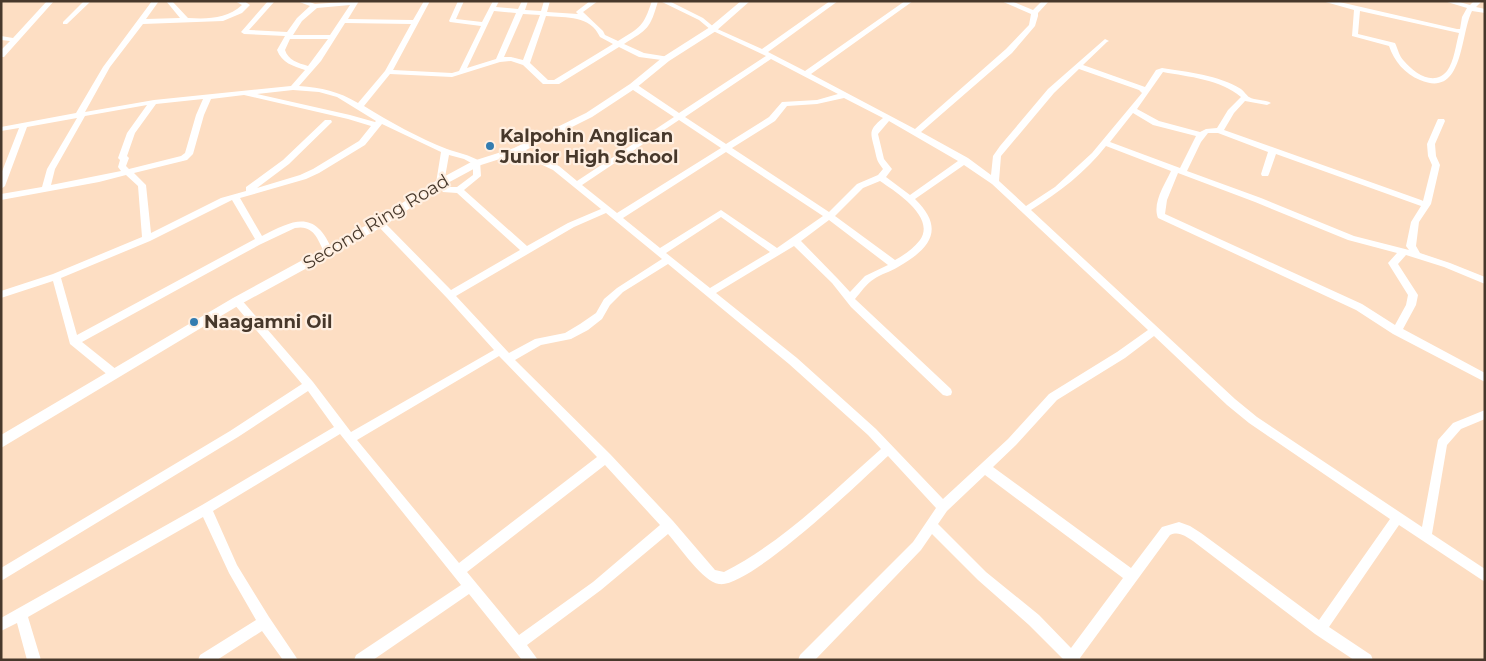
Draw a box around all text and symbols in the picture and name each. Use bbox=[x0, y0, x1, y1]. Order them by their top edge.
place label: Kalpohin Anglican Junior High School bbox=[499, 125, 678, 168]
marker: Kalpohin Anglican Junior High School bbox=[484, 140, 496, 152]
street label: Second Ring Road bbox=[299, 170, 453, 274]
place label: Naagamni Oil bbox=[204, 311, 332, 333]
marker: Naagamni Oil bbox=[188, 316, 200, 328]

